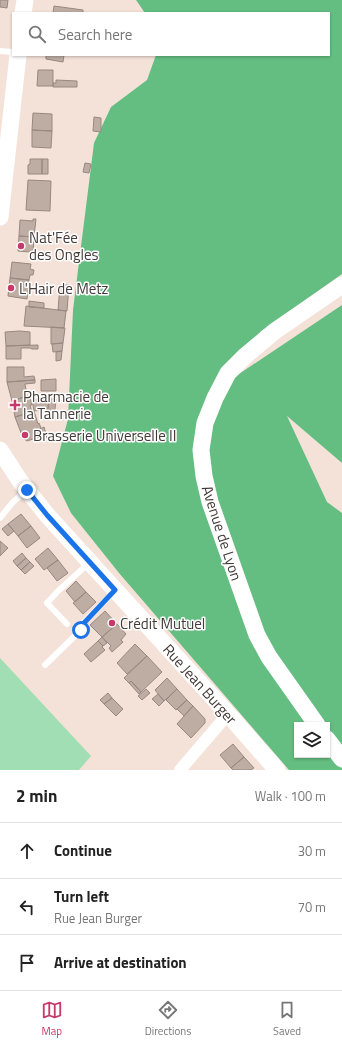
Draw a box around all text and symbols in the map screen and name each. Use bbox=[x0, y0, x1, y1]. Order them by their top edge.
search box bbox=[12, 12, 330, 56]
icon: search bbox=[26, 23, 48, 45]
text: Search here bbox=[58, 23, 132, 46]
place label: Nat'Fée des Ongles bbox=[29, 226, 98, 266]
marker: Nat'Fée des Ongles bbox=[16, 241, 26, 251]
place label: L'Hair de Metz bbox=[19, 277, 109, 300]
marker: L'Hair de Metz bbox=[6, 283, 16, 293]
place label: Pharmacie de la Tannerie bbox=[23, 385, 109, 425]
marker: Pharmacie de la Tannerie bbox=[10, 400, 20, 410]
place label: Brasserie Universelle II bbox=[33, 424, 176, 447]
marker: Brasserie Universelle II bbox=[20, 430, 30, 440]
route end bbox=[18, 481, 36, 499]
street label: Avenue de Lyon bbox=[196, 483, 248, 583]
place label: Crédit Mutuel bbox=[120, 612, 205, 635]
marker: Crédit Mutuel bbox=[107, 618, 117, 628]
route start bbox=[72, 621, 90, 639]
street label: Rue Jean Burger bbox=[157, 639, 243, 729]
map controls bbox=[294, 722, 330, 758]
button: layers bbox=[294, 722, 330, 758]
text: 2 min bbox=[16, 783, 57, 809]
text: Walk · 100 m bbox=[255, 786, 326, 806]
text: Continue bbox=[54, 839, 112, 862]
icon: ahead bbox=[16, 840, 38, 862]
text: 30 m bbox=[298, 841, 326, 861]
text: Turn left bbox=[54, 885, 109, 908]
icon: left bbox=[16, 896, 38, 918]
text: 70 m bbox=[298, 897, 326, 917]
text: Rue Jean Burger bbox=[54, 908, 142, 928]
text: Arrive at destination bbox=[54, 951, 187, 974]
icon: arrive bbox=[16, 952, 38, 974]
tab: Map bbox=[41, 999, 63, 1039]
tab: Directions bbox=[145, 999, 191, 1039]
tab: Saved bbox=[273, 999, 301, 1039]

